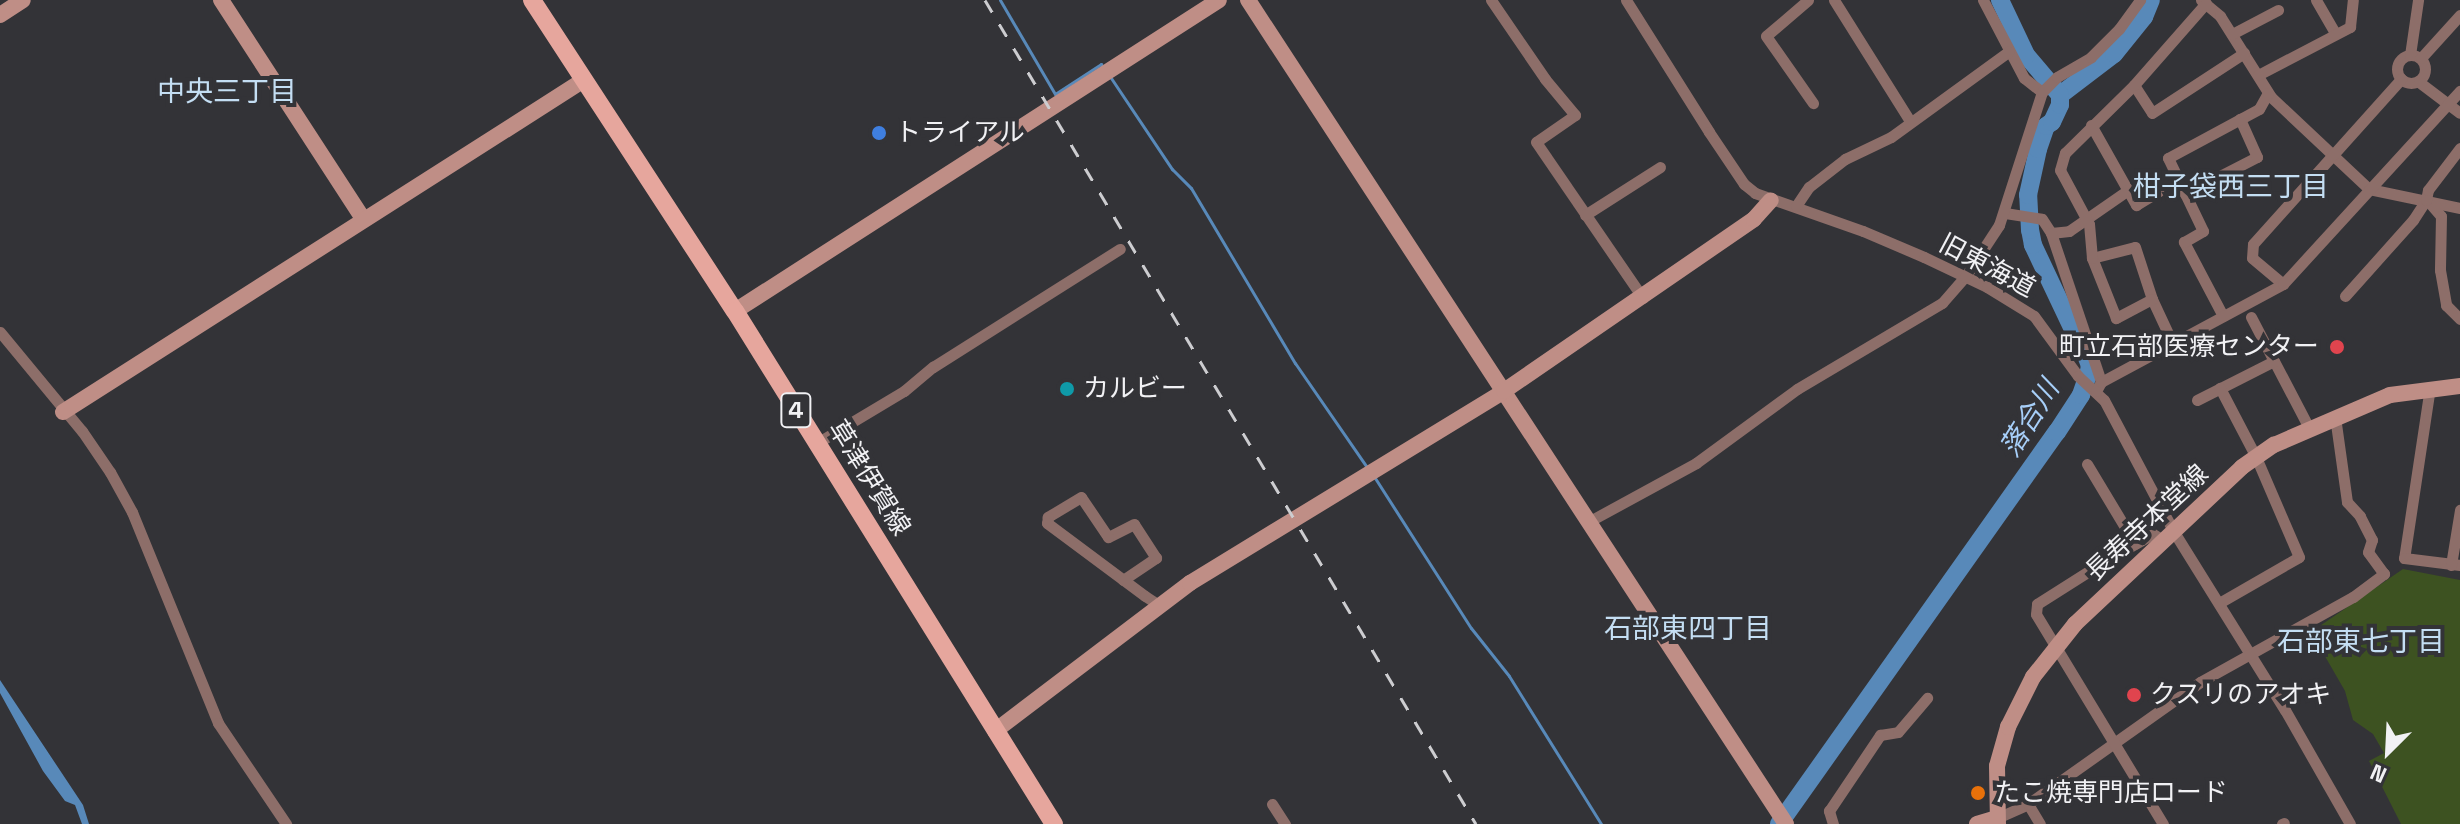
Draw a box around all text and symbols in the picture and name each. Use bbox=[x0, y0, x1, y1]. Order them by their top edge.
district label: 中央三丁目 bbox=[157, 74, 297, 108]
place label: トライアル bbox=[895, 117, 1025, 149]
marker: トライアル bbox=[870, 124, 888, 142]
district label: 柑子袋西三丁目 bbox=[2133, 169, 2329, 203]
street label: 旧東海道 bbox=[1934, 228, 2040, 304]
place label: 町立石部医療センター bbox=[2059, 331, 2319, 363]
marker: 町立石部医療センター bbox=[2326, 336, 2348, 358]
place label: カルビー bbox=[1083, 373, 1187, 405]
water label: 落合川 bbox=[1992, 373, 2066, 463]
marker: カルビー bbox=[1058, 380, 1076, 398]
road number: 4 bbox=[780, 390, 812, 430]
street label: 草津伊賀線 bbox=[821, 415, 917, 541]
street label: 長寿寺本堂線 bbox=[2079, 458, 2215, 588]
district label: 石部東四丁目 bbox=[1604, 611, 1772, 645]
district label: 石部東七丁目 bbox=[2277, 624, 2445, 658]
place label: クスリのアオキ bbox=[2150, 679, 2332, 711]
marker: クスリのアオキ bbox=[2125, 686, 2143, 704]
north arrow bbox=[2348, 712, 2428, 792]
text: N bbox=[2366, 758, 2391, 790]
place label: たこ焼専門店ロード bbox=[1994, 777, 2228, 809]
marker: たこ焼専門店ロード bbox=[1969, 784, 1987, 802]

